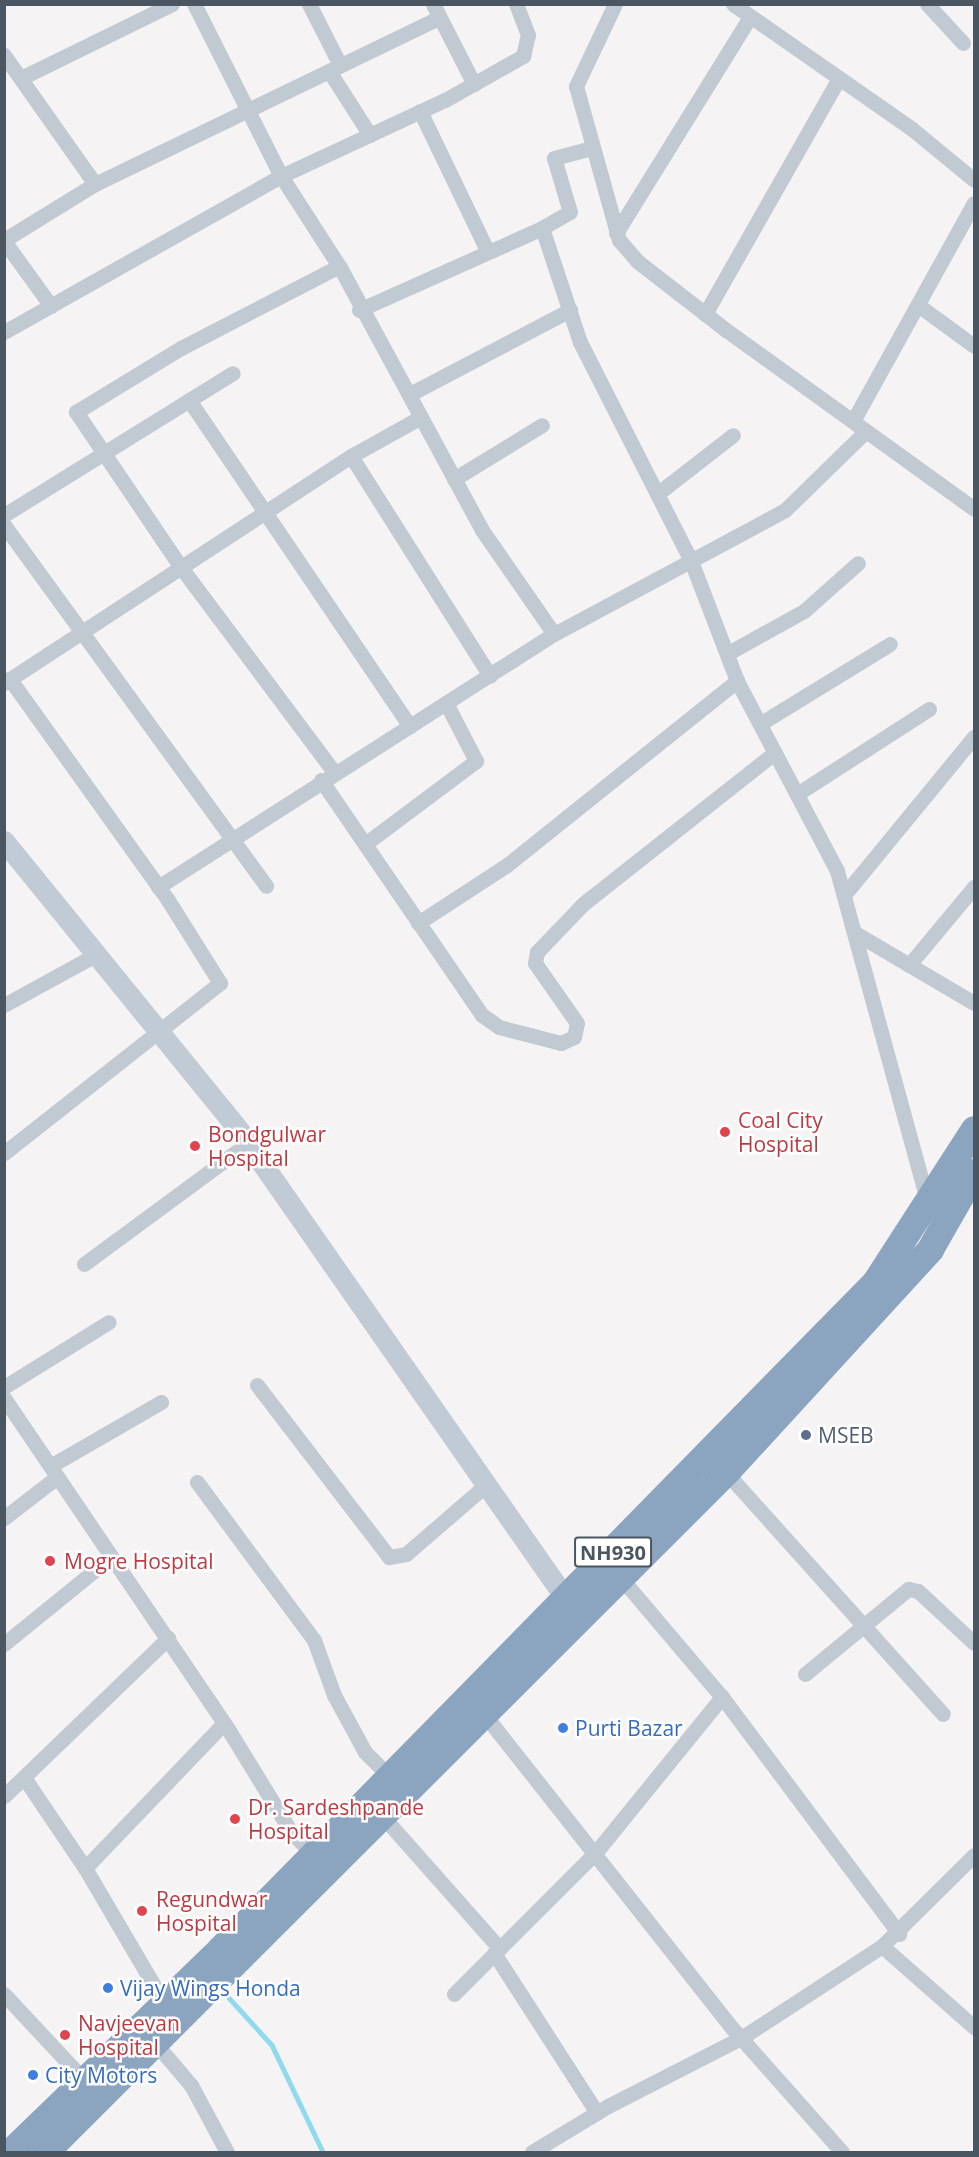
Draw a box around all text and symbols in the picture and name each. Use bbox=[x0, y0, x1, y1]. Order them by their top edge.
place label: Coal City Hospital bbox=[738, 1107, 823, 1157]
place label: Bondgulwar Hospital bbox=[208, 1121, 326, 1171]
marker: Coal City Hospital bbox=[716, 1123, 734, 1141]
marker: Bondgulwar Hospital bbox=[186, 1137, 204, 1155]
place label: MSEB bbox=[818, 1422, 874, 1448]
marker: MSEB bbox=[799, 1428, 813, 1442]
road number: NH930 bbox=[574, 1535, 652, 1569]
place label: Mogre Hospital bbox=[64, 1548, 213, 1574]
marker: Mogre Hospital bbox=[41, 1552, 59, 1570]
place label: Purti Bazar bbox=[575, 1715, 683, 1741]
marker: Purti Bazar bbox=[556, 1721, 570, 1735]
place label: Dr. Sardeshpande Hospital bbox=[248, 1794, 424, 1844]
marker: Dr. Sardeshpande Hospital bbox=[226, 1810, 244, 1828]
place label: Regundwar Hospital bbox=[156, 1886, 267, 1936]
marker: Regundwar Hospital bbox=[133, 1902, 151, 1920]
place label: Vijay Wings Honda bbox=[120, 1975, 301, 2001]
marker: Vijay Wings Honda bbox=[101, 1981, 115, 1995]
place label: Navjeevan Hospital bbox=[78, 2010, 180, 2060]
marker: Navjeevan Hospital bbox=[56, 2026, 74, 2044]
place label: City Motors bbox=[45, 2062, 157, 2088]
marker: City Motors bbox=[26, 2068, 40, 2082]

